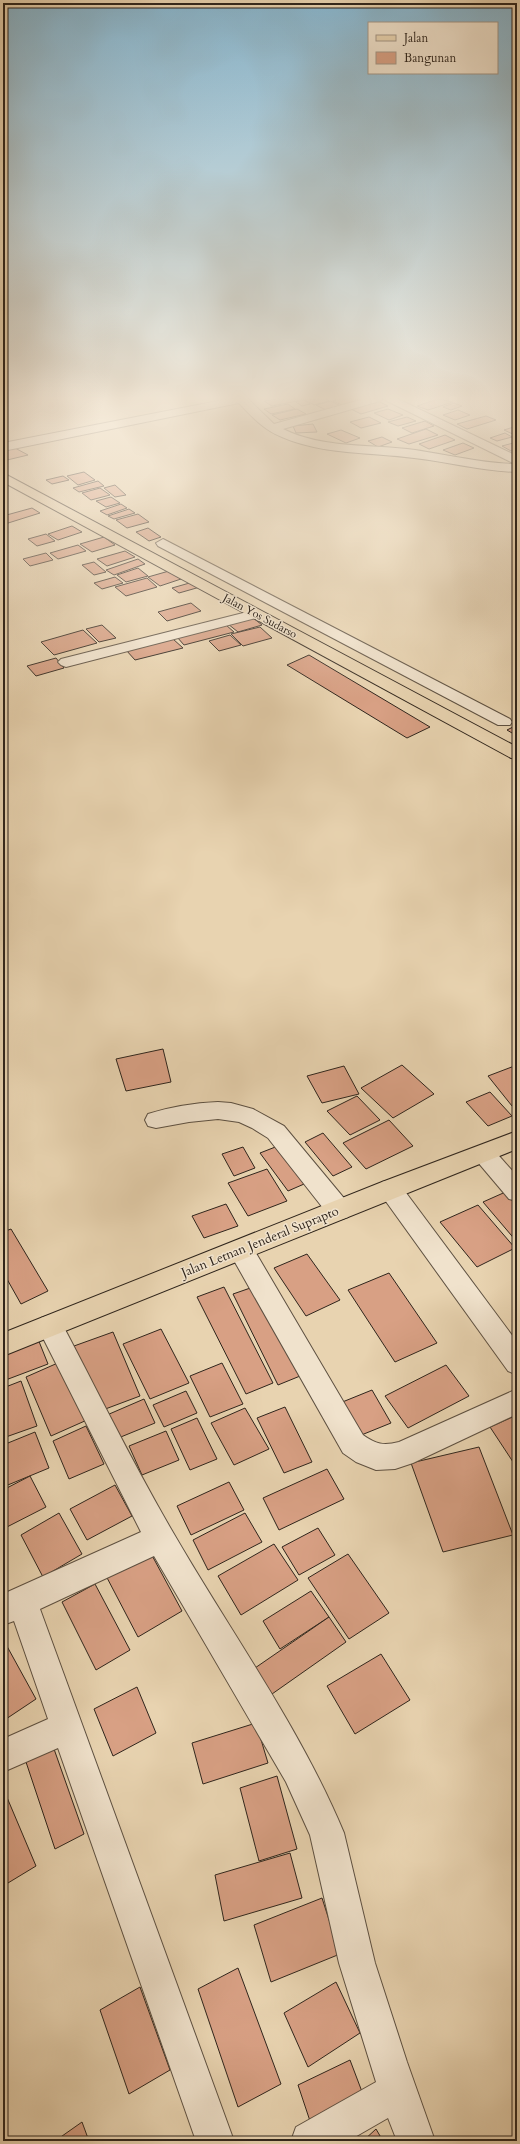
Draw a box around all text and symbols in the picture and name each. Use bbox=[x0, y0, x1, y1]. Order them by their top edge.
legend bbox=[368, 22, 498, 74]
text: Jalan bbox=[402, 30, 428, 46]
text: Bangunan bbox=[404, 50, 456, 66]
street label: Jalan Yos Sudarso bbox=[219, 589, 300, 642]
street label: Jalan Letnan Jenderal Suprapto bbox=[177, 1202, 341, 1283]

